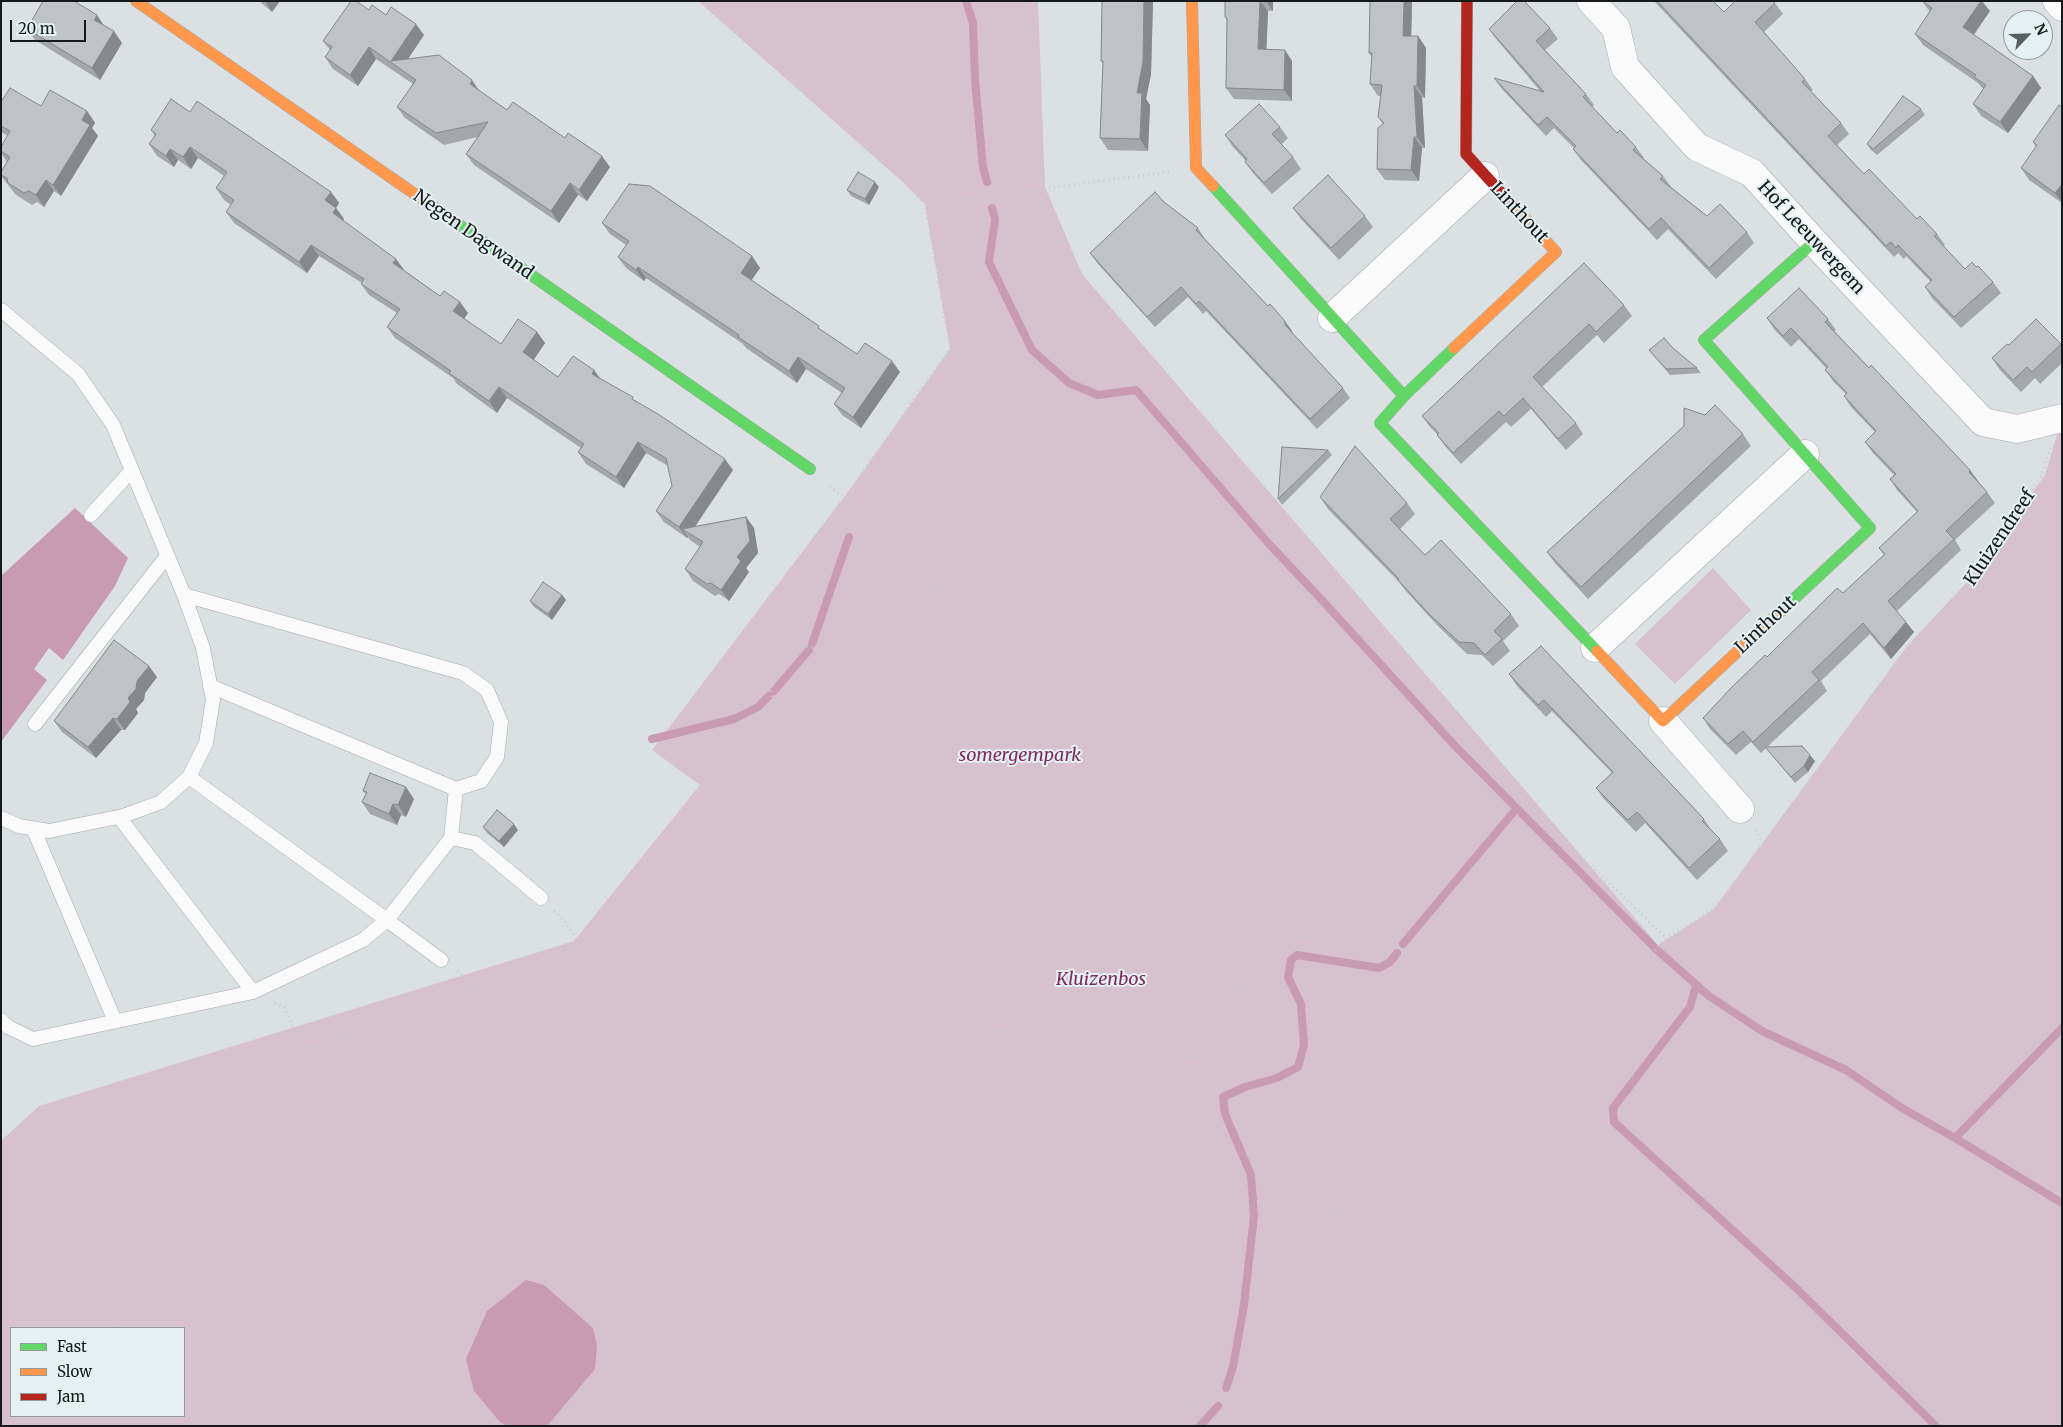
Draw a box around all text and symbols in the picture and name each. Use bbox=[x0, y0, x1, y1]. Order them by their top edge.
scale bar bbox=[12, 10, 89, 42]
north arrow bbox=[2003, 10, 2053, 60]
text: 20 m bbox=[18, 19, 55, 38]
text: N bbox=[2030, 21, 2051, 38]
street label: Hof Leeuwergem bbox=[1753, 177, 1869, 299]
street label: Linthout bbox=[1485, 178, 1553, 248]
street label: Negen Dagwand bbox=[409, 186, 537, 284]
street label: Kluizendreef bbox=[1960, 486, 2040, 590]
street label: Linthout bbox=[1731, 591, 1801, 659]
park label: somergempark bbox=[959, 745, 1081, 767]
park label: Kluizenbos bbox=[1056, 969, 1146, 991]
legend bbox=[10, 1327, 185, 1417]
text: Fast bbox=[57, 1337, 87, 1356]
text: Slow bbox=[57, 1362, 92, 1381]
text: Jam bbox=[57, 1387, 85, 1406]

